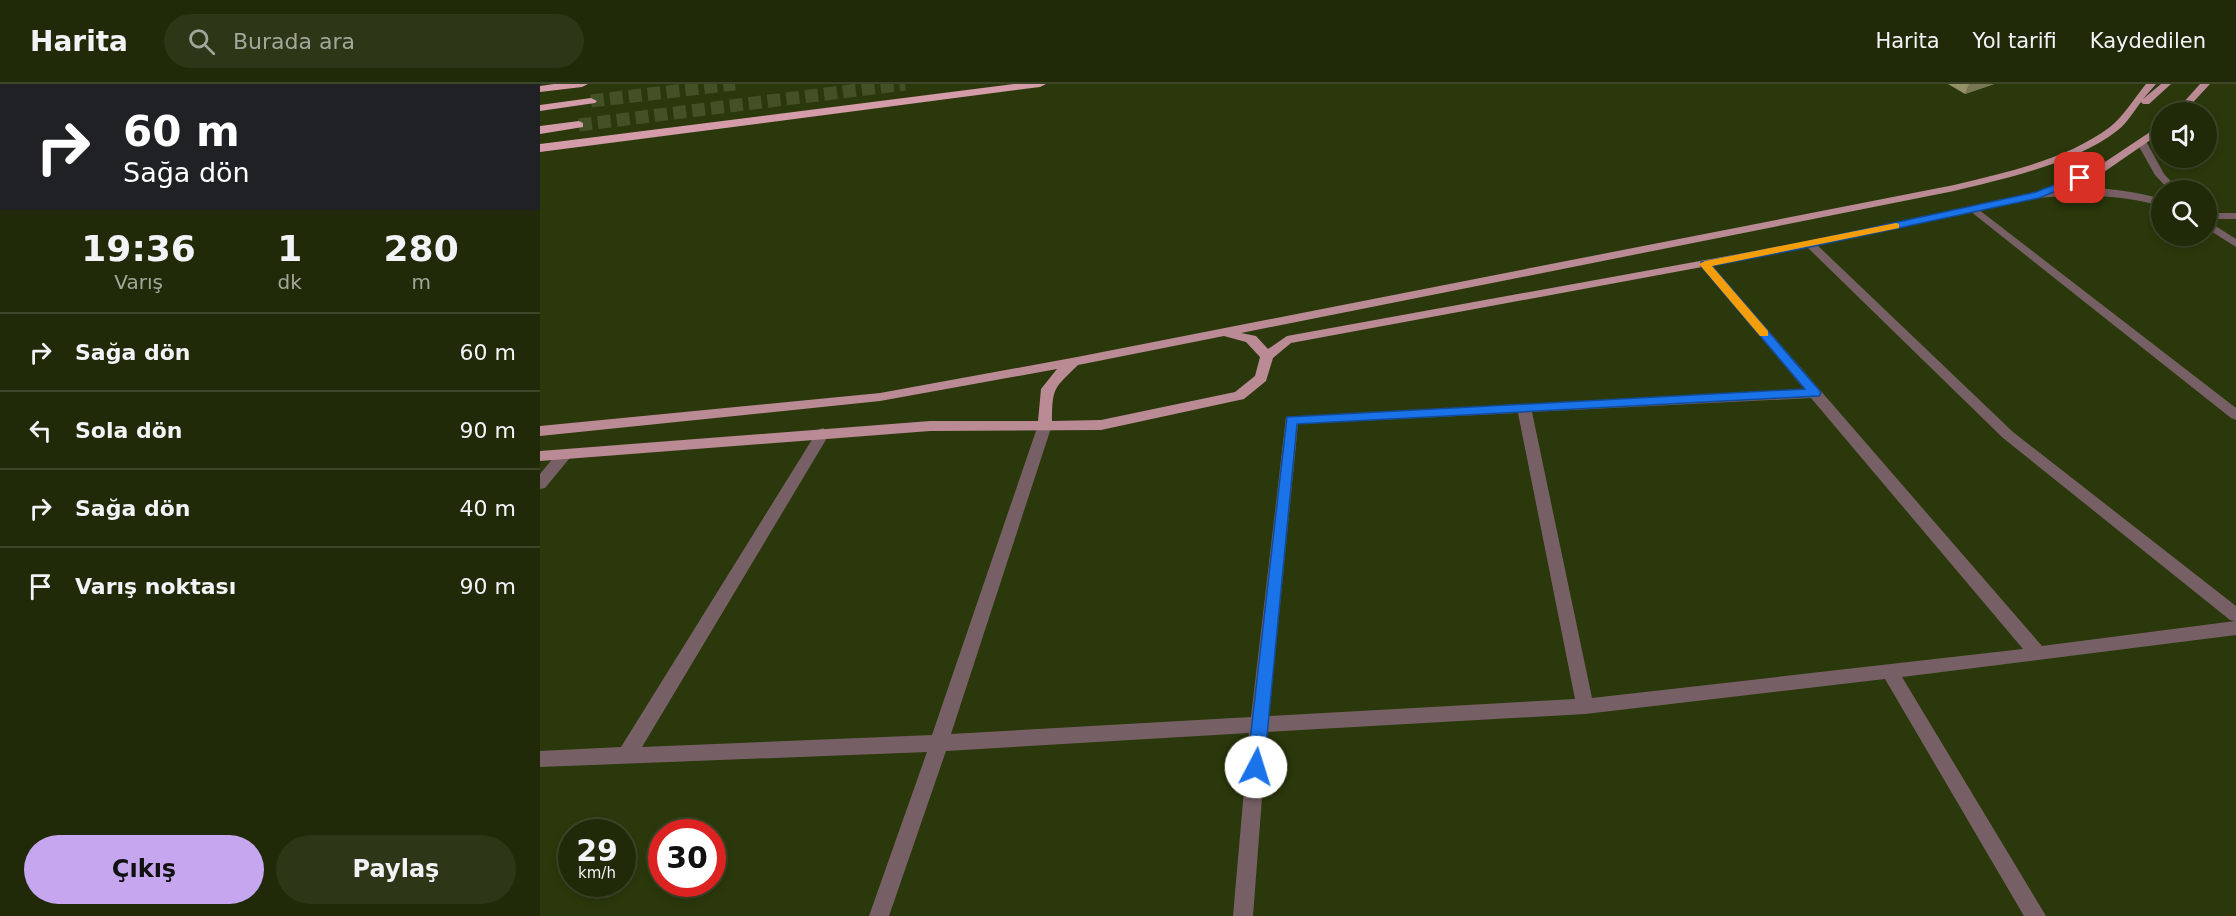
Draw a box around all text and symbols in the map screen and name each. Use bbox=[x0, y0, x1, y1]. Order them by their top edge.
search box bbox=[164, 14, 584, 68]
text: Harita bbox=[30, 25, 128, 58]
icon: search bbox=[185, 25, 218, 58]
text: Burada ara bbox=[233, 29, 355, 54]
text: Harita bbox=[1875, 29, 1940, 53]
text: Yol tarifi bbox=[1973, 29, 2057, 53]
text: Kaydedilen bbox=[2090, 29, 2206, 53]
map controls bbox=[2151, 102, 2217, 246]
button: sound bbox=[2151, 102, 2217, 168]
text: 60 m bbox=[123, 107, 240, 156]
icon: right bbox=[24, 108, 102, 186]
pin bbox=[2054, 152, 2105, 203]
text: Sağa dön bbox=[123, 157, 250, 188]
icon: arrive bbox=[2063, 161, 2096, 194]
button: search bbox=[2151, 180, 2217, 246]
text: 19:36 bbox=[81, 228, 196, 269]
text: 1 bbox=[277, 228, 302, 269]
text: 280 bbox=[384, 228, 459, 269]
text: Varış bbox=[114, 270, 163, 294]
text: dk bbox=[278, 270, 302, 294]
text: m bbox=[411, 270, 431, 294]
icon: right bbox=[24, 336, 57, 369]
text: Sağa dön bbox=[75, 340, 190, 365]
text: 60 m bbox=[460, 340, 516, 365]
icon: left bbox=[24, 414, 57, 447]
text: Sola dön bbox=[75, 418, 183, 443]
text: 90 m bbox=[460, 418, 516, 443]
icon: right bbox=[24, 492, 57, 525]
text: Sağa dön bbox=[75, 496, 190, 521]
text: 40 m bbox=[460, 496, 516, 521]
icon: arrive bbox=[24, 570, 57, 603]
text: Varış noktası bbox=[75, 574, 236, 599]
text: 90 m bbox=[460, 574, 516, 599]
position arrow bbox=[1224, 735, 1288, 799]
speed limit sign: 30 bbox=[648, 819, 726, 897]
text: 29 bbox=[576, 833, 618, 868]
button: Çıkış bbox=[24, 835, 264, 904]
button: Paylaş bbox=[276, 835, 516, 904]
text: km/h bbox=[578, 864, 616, 882]

